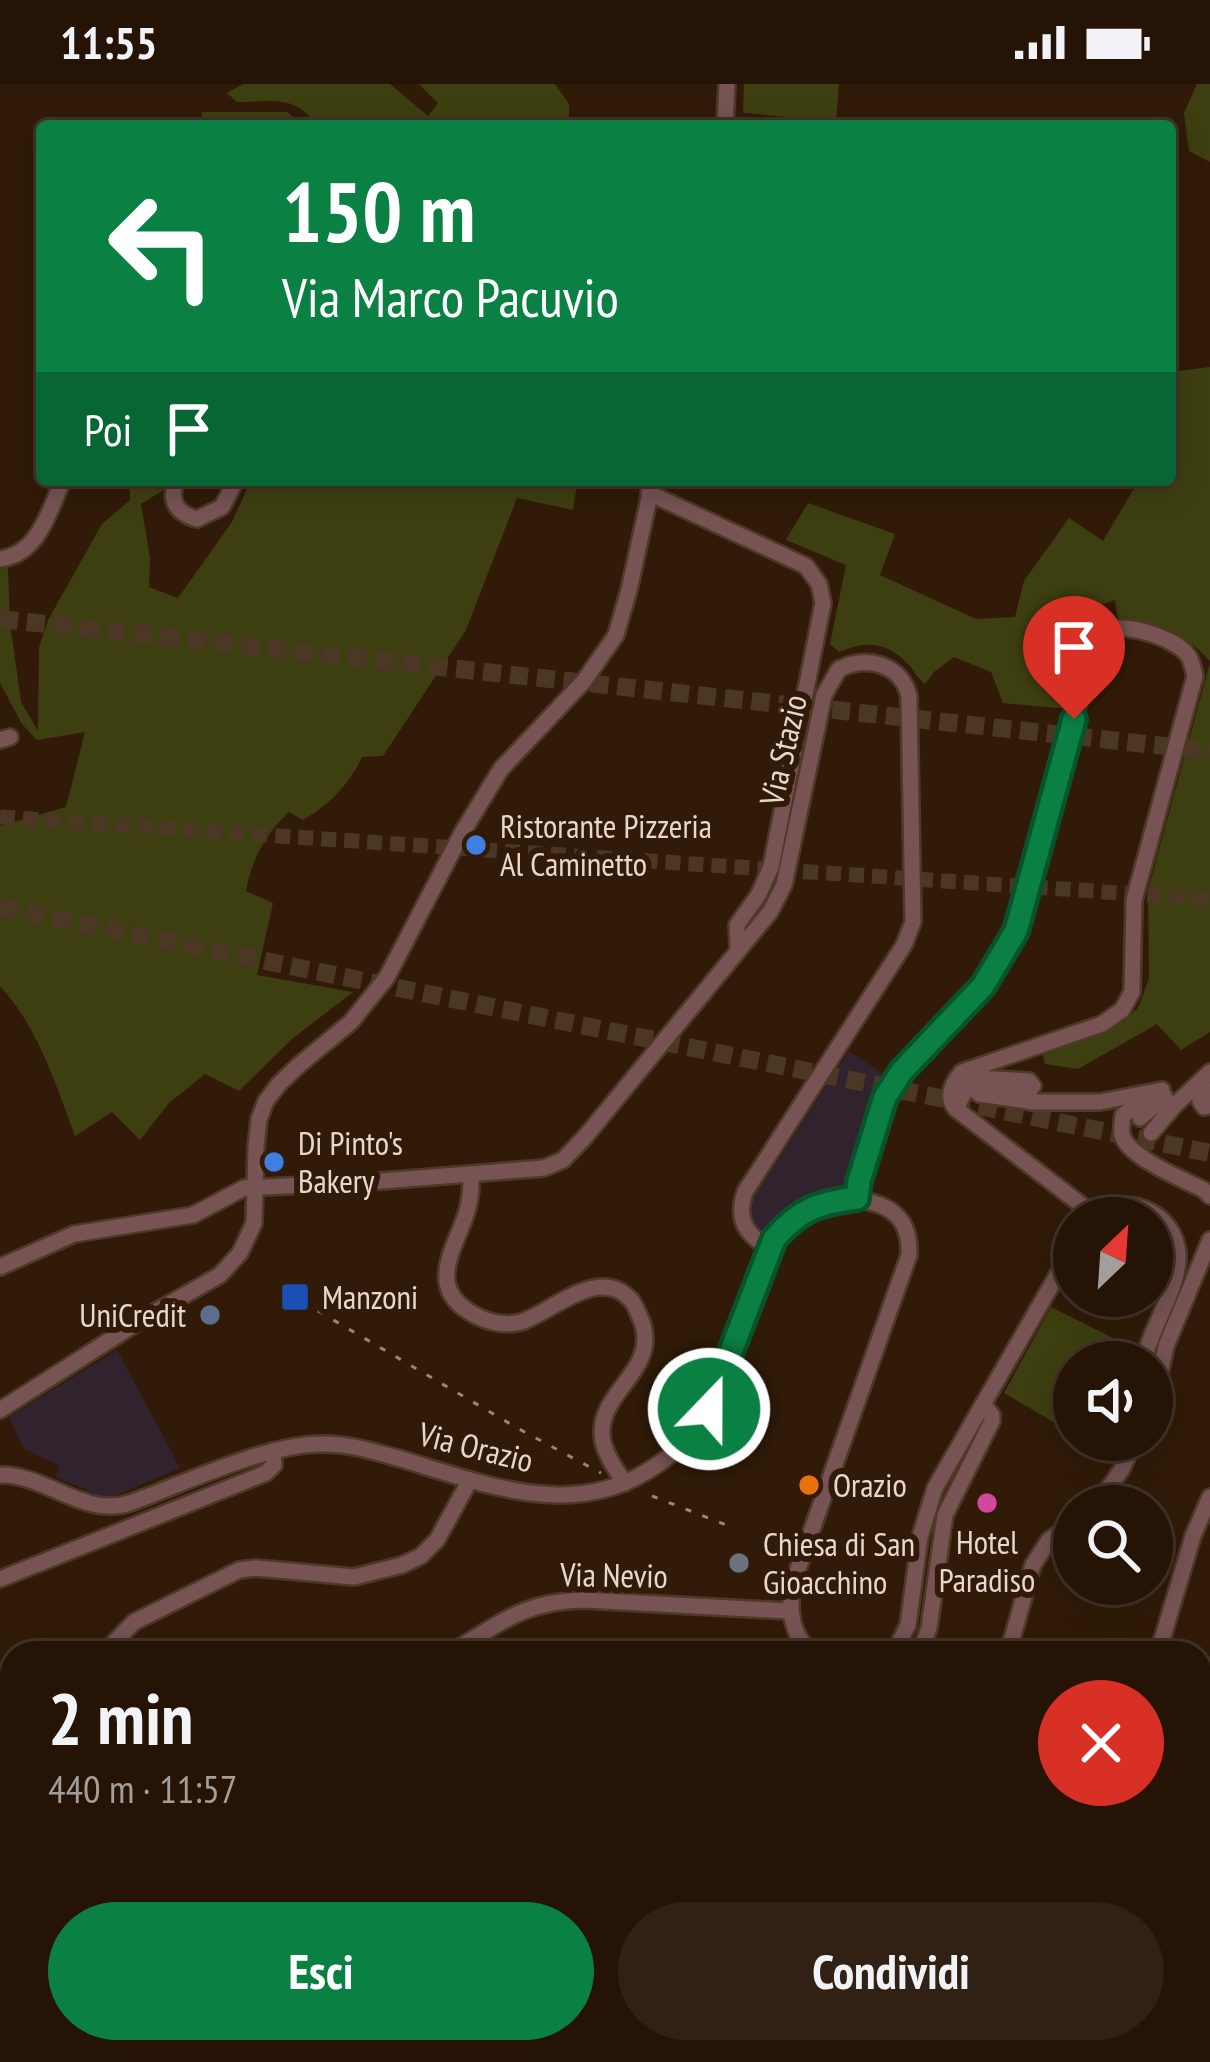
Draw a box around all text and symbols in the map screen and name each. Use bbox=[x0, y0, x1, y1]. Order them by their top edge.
text: 11:55 bbox=[60, 13, 157, 71]
text: 150 m bbox=[282, 156, 475, 265]
icon: left bbox=[84, 168, 240, 324]
text: Via Marco Pacuvio bbox=[282, 262, 619, 332]
icon: arrive bbox=[156, 396, 222, 462]
text: Poi bbox=[84, 400, 132, 458]
pin bbox=[1023, 596, 1125, 719]
icon: arrive bbox=[1041, 614, 1107, 680]
street label: Via Stazio bbox=[749, 690, 816, 810]
place label: Ristorante Pizzeria Al Caminetto bbox=[500, 804, 712, 885]
marker: Ristorante Pizzeria Al Caminetto bbox=[463, 832, 489, 858]
place label: Di Pinto's Bakery bbox=[298, 1121, 403, 1202]
marker: Di Pinto's Bakery bbox=[261, 1149, 287, 1175]
north arrow bbox=[1053, 1197, 1173, 1317]
map controls bbox=[1053, 1197, 1173, 1605]
place label: Manzoni bbox=[322, 1275, 418, 1318]
marker: Manzoni bbox=[279, 1281, 311, 1313]
place label: UniCredit bbox=[79, 1293, 186, 1336]
marker: UniCredit bbox=[197, 1302, 223, 1328]
button: sound bbox=[1053, 1341, 1173, 1461]
position arrow bbox=[646, 1346, 772, 1472]
street label: Via Orazio bbox=[414, 1411, 538, 1481]
place label: Orazio bbox=[833, 1463, 907, 1506]
marker: Orazio bbox=[796, 1472, 822, 1498]
button: search bbox=[1053, 1485, 1173, 1605]
marker: Hotel Paradiso bbox=[974, 1490, 1000, 1516]
place label: Hotel Paradiso bbox=[939, 1520, 1035, 1601]
place label: Chiesa di San Gioacchino bbox=[763, 1522, 915, 1603]
marker: Chiesa di San Gioacchino bbox=[726, 1550, 752, 1576]
street label: Via Nevio bbox=[559, 1552, 668, 1597]
text: 2 min bbox=[48, 1671, 193, 1764]
button: close bbox=[1038, 1680, 1164, 1806]
text: 440 m · 11:57 bbox=[48, 1763, 237, 1814]
button: Esci bbox=[48, 1902, 594, 2040]
button: Condividi bbox=[618, 1902, 1164, 2040]

